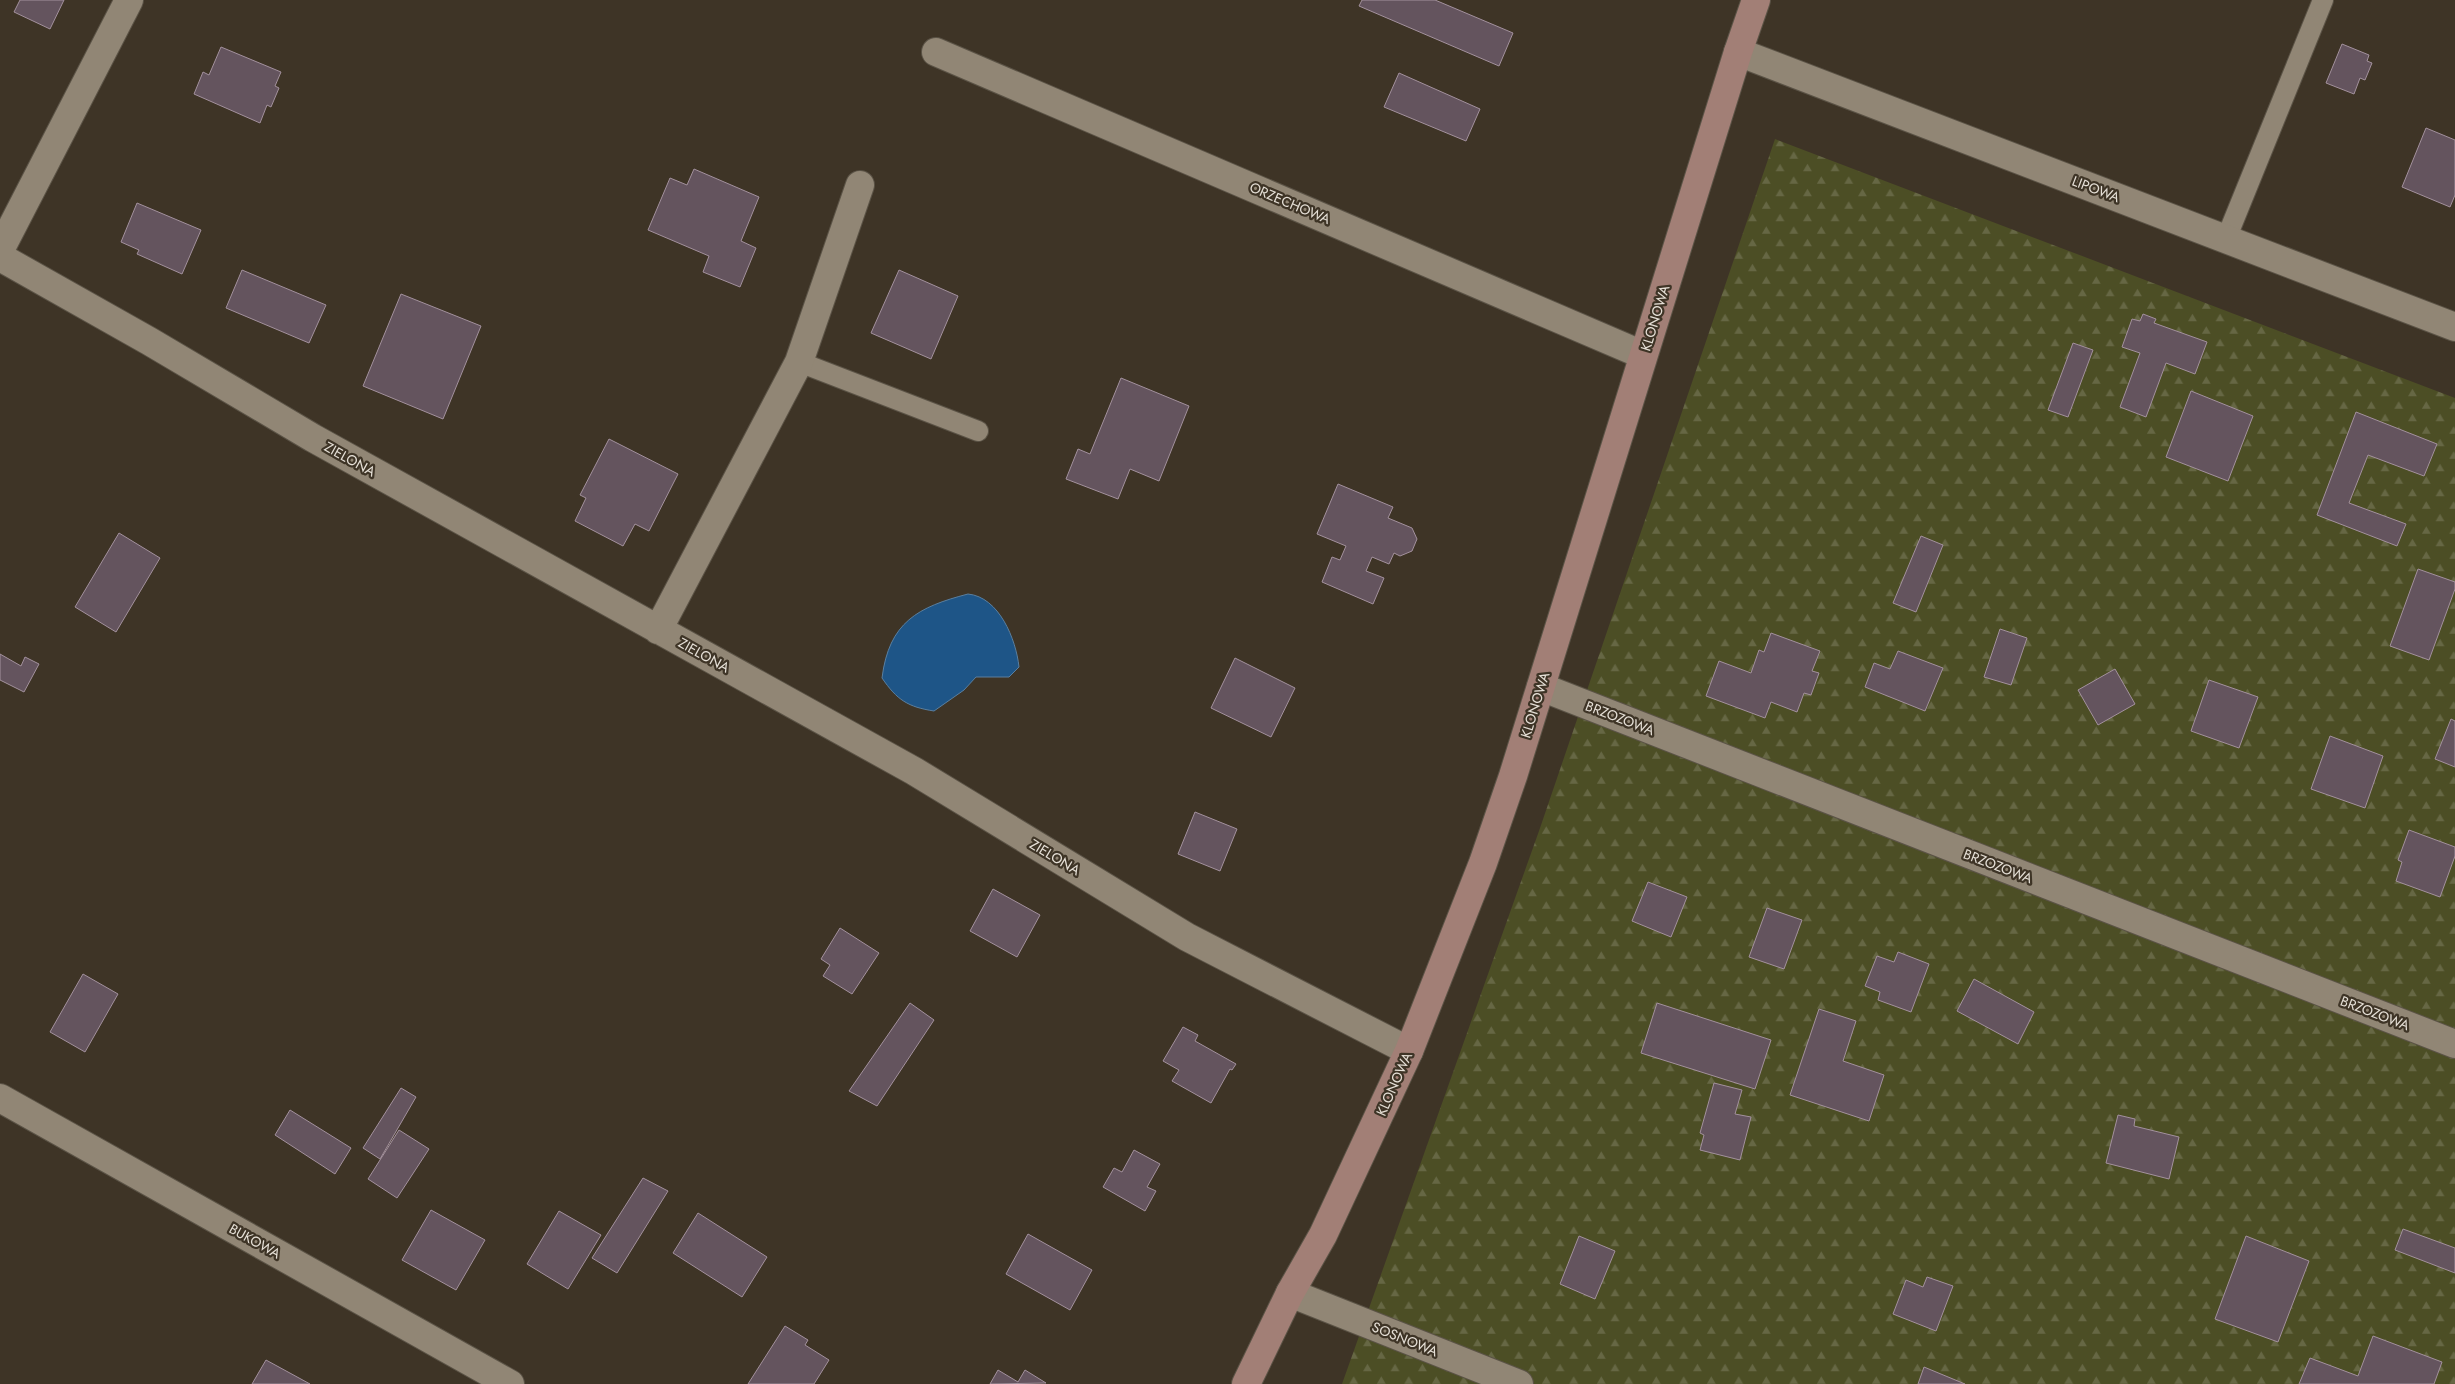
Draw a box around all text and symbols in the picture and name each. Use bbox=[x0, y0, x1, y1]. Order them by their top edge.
street label: LIPOWA bbox=[2069, 171, 2124, 208]
street label: ORZECHOWA bbox=[1246, 177, 1334, 229]
street label: KLONOWA bbox=[1635, 282, 1675, 353]
street label: ZIELONA bbox=[321, 437, 380, 482]
street label: ZIELONA bbox=[675, 633, 734, 678]
street label: KLONOWA bbox=[1515, 669, 1555, 740]
street label: BRZOZOWA bbox=[1583, 696, 1658, 741]
street label: ZIELONA bbox=[1026, 834, 1085, 880]
street label: BRZOZOWA bbox=[1961, 844, 2036, 889]
street label: BRZOZOWA bbox=[2338, 991, 2413, 1036]
street label: KLONOWA bbox=[1371, 1048, 1417, 1119]
street label: BUKOWA bbox=[226, 1219, 285, 1264]
street label: SOSNOWA bbox=[1369, 1317, 1442, 1362]

